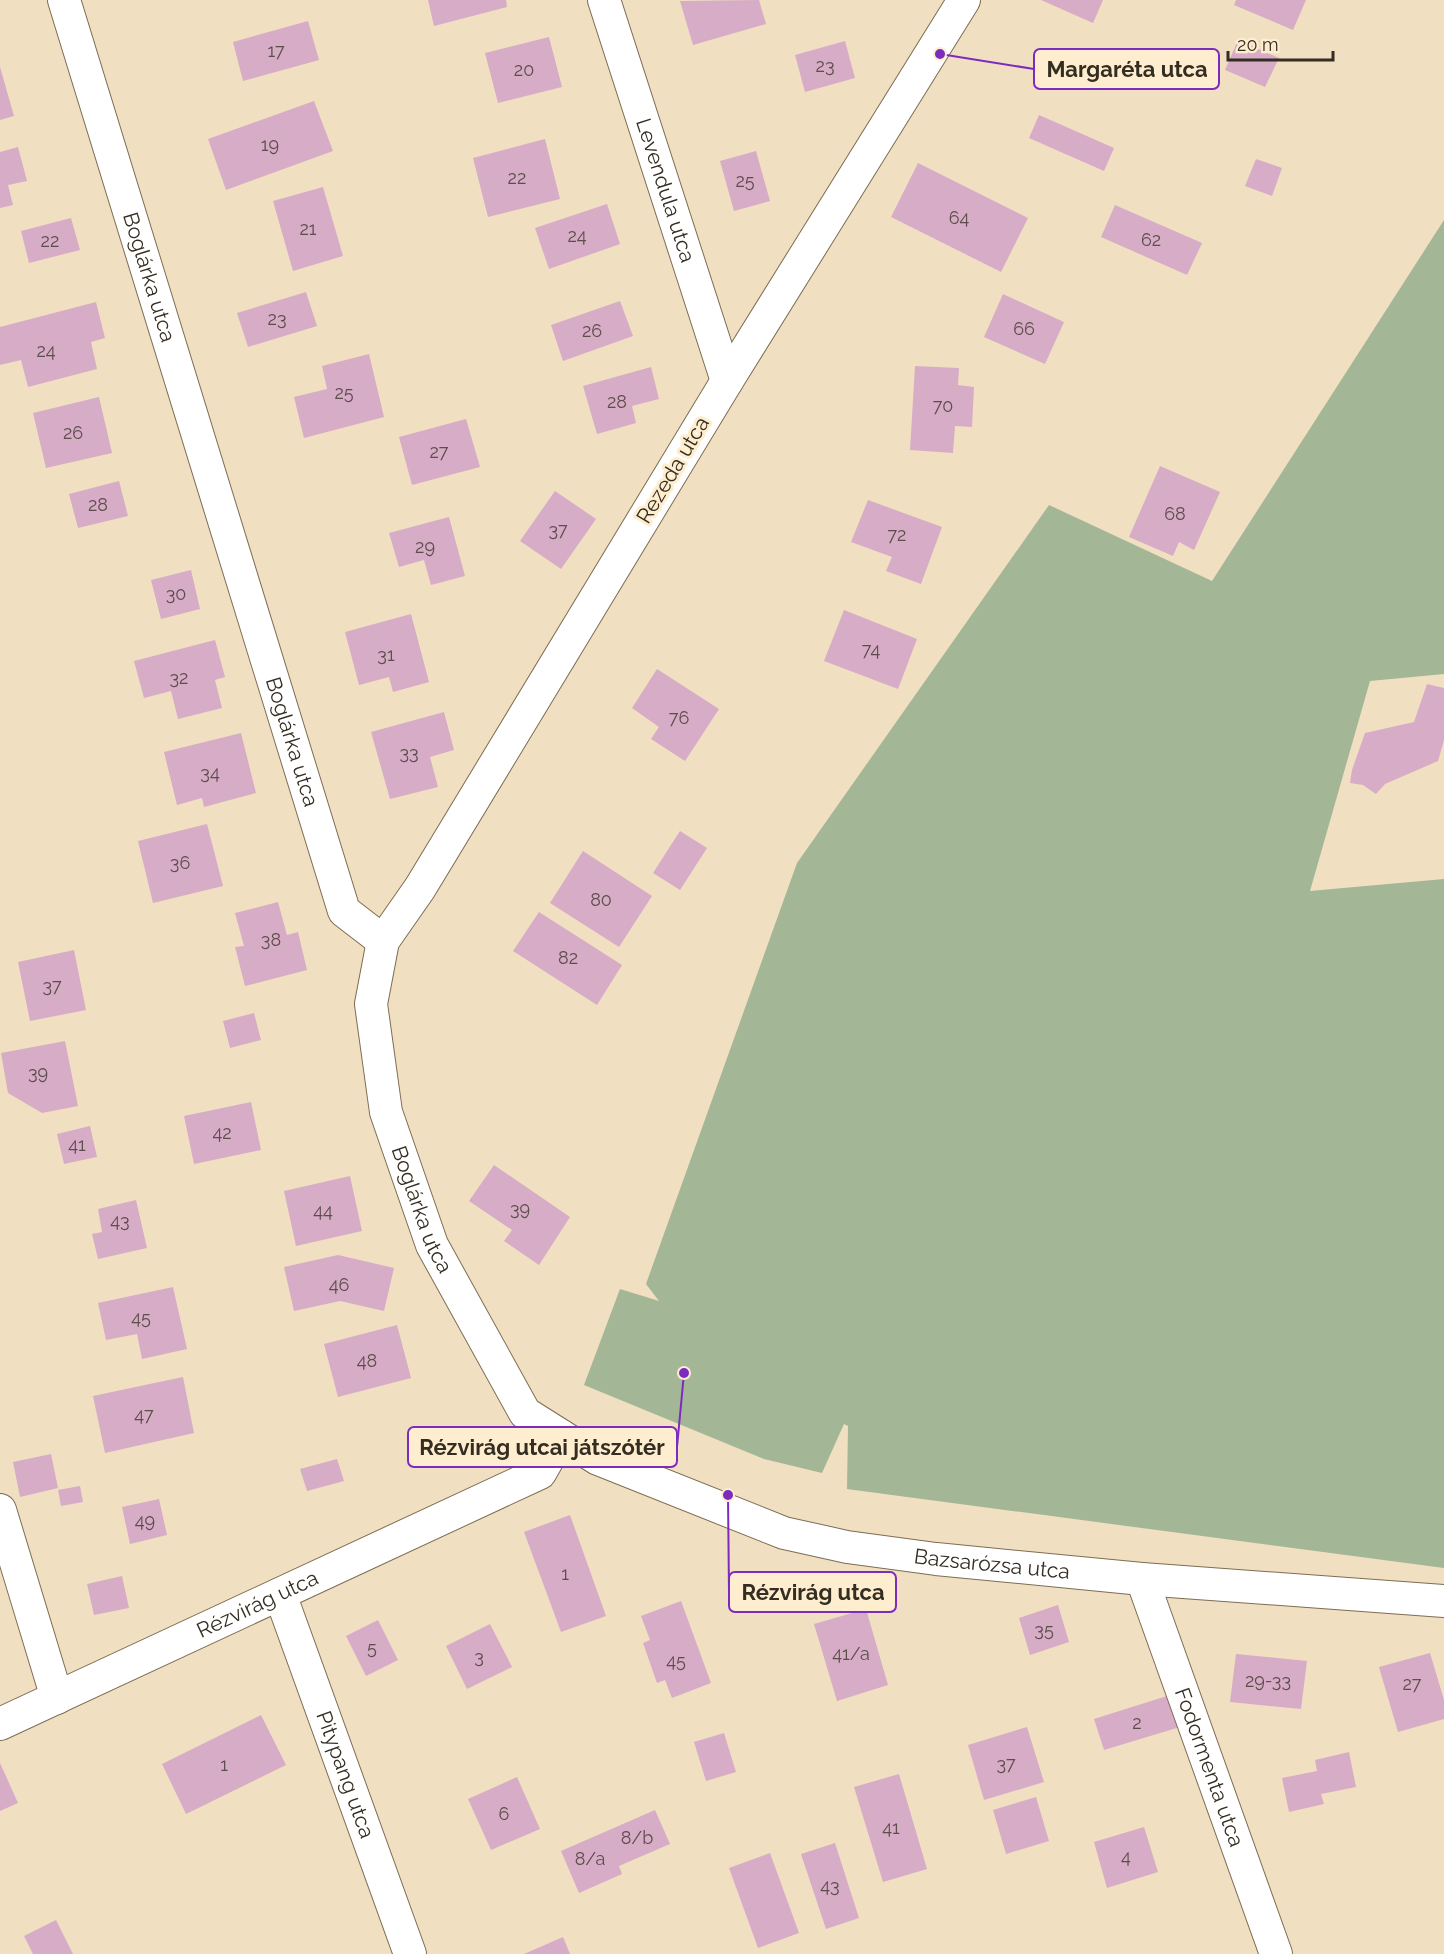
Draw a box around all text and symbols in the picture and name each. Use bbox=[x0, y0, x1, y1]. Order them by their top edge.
scale bar bbox=[1228, 24, 1333, 62]
text: 20 m bbox=[1237, 34, 1279, 55]
house number: 17 bbox=[267, 40, 285, 61]
callout: Margaréta utca bbox=[1034, 49, 1219, 89]
house number: 23 bbox=[816, 55, 835, 76]
text: Margaréta utca bbox=[1046, 56, 1208, 82]
house number: 20 bbox=[514, 59, 534, 80]
street label: Levendula utca bbox=[631, 115, 701, 265]
house number: 19 bbox=[261, 134, 279, 155]
house number: 22 bbox=[508, 167, 526, 188]
house number: 25 bbox=[735, 170, 755, 191]
house number: 64 bbox=[949, 207, 970, 228]
street label: Boglárka utca bbox=[118, 209, 181, 345]
house number: 21 bbox=[299, 218, 317, 239]
house number: 24 bbox=[567, 225, 587, 246]
house number: 62 bbox=[1141, 229, 1161, 250]
house number: 22 bbox=[41, 230, 59, 251]
house number: 23 bbox=[268, 308, 287, 329]
house number: 66 bbox=[1013, 318, 1035, 339]
house number: 26 bbox=[582, 320, 602, 341]
house number: 24 bbox=[36, 340, 56, 361]
house number: 25 bbox=[334, 382, 354, 403]
house number: 28 bbox=[607, 391, 627, 412]
house number: 70 bbox=[933, 395, 953, 416]
street label: Rezeda utca bbox=[631, 412, 714, 528]
house number: 26 bbox=[63, 422, 83, 443]
house number: 27 bbox=[429, 441, 449, 462]
house number: 28 bbox=[88, 494, 108, 515]
house number: 68 bbox=[1164, 503, 1186, 524]
house number: 37 bbox=[548, 519, 568, 540]
house number: 72 bbox=[887, 524, 907, 545]
house number: 29 bbox=[415, 536, 435, 557]
house number: 30 bbox=[166, 583, 186, 604]
house number: 74 bbox=[862, 639, 880, 660]
house number: 31 bbox=[377, 644, 395, 665]
house number: 32 bbox=[170, 667, 189, 688]
street label: Boglárka utca bbox=[261, 674, 324, 809]
house number: 76 bbox=[669, 707, 689, 728]
house number: 33 bbox=[399, 742, 419, 763]
house number: 34 bbox=[200, 762, 220, 783]
house number: 36 bbox=[170, 852, 190, 873]
house number: 80 bbox=[590, 889, 612, 910]
house number: 38 bbox=[261, 929, 281, 950]
house number: 82 bbox=[558, 947, 578, 968]
house number: 37 bbox=[42, 975, 62, 996]
house number: 39 bbox=[28, 1062, 48, 1083]
house number: 42 bbox=[212, 1122, 232, 1143]
house number: 41 bbox=[68, 1134, 86, 1155]
street label: Boglárka utca bbox=[387, 1142, 458, 1277]
house number: 39 bbox=[510, 1198, 530, 1219]
house number: 44 bbox=[313, 1200, 333, 1221]
house number: 43 bbox=[110, 1210, 130, 1231]
house number: 46 bbox=[329, 1274, 349, 1295]
house number: 45 bbox=[131, 1307, 151, 1328]
house number: 48 bbox=[357, 1350, 377, 1371]
house number: 47 bbox=[134, 1404, 154, 1425]
callout: Rézvirág utcai játszótér bbox=[408, 1427, 677, 1467]
text: Rézvirág utcai játszótér bbox=[419, 1434, 665, 1460]
house number: 49 bbox=[135, 1510, 155, 1531]
street label: Bazsarózsa utca bbox=[913, 1543, 1071, 1584]
house number: 1 bbox=[561, 1563, 569, 1584]
street label: Rézvirág utca bbox=[193, 1565, 322, 1643]
callout: Rézvirág utca bbox=[729, 1572, 896, 1612]
text: Rézvirág utca bbox=[741, 1579, 885, 1605]
house number: 35 bbox=[1034, 1619, 1054, 1640]
house number: 5 bbox=[367, 1637, 377, 1658]
house number: 41/a bbox=[832, 1643, 870, 1664]
house number: 3 bbox=[474, 1646, 484, 1667]
house number: 45 bbox=[666, 1650, 686, 1671]
house number: 29-33 bbox=[1245, 1670, 1291, 1691]
house number: 27 bbox=[1402, 1673, 1422, 1694]
street label: Fodormenta utca bbox=[1170, 1684, 1250, 1850]
street label: Pitypang utca bbox=[311, 1707, 380, 1841]
house number: 2 bbox=[1132, 1712, 1142, 1733]
house number: 37 bbox=[996, 1753, 1016, 1774]
house number: 1 bbox=[220, 1754, 228, 1775]
house number: 6 bbox=[499, 1803, 510, 1824]
house number: 41 bbox=[882, 1817, 900, 1838]
house number: 8/b bbox=[621, 1827, 653, 1848]
house number: 4 bbox=[1121, 1846, 1131, 1867]
house number: 8/a bbox=[575, 1848, 605, 1869]
house number: 43 bbox=[820, 1875, 840, 1896]

